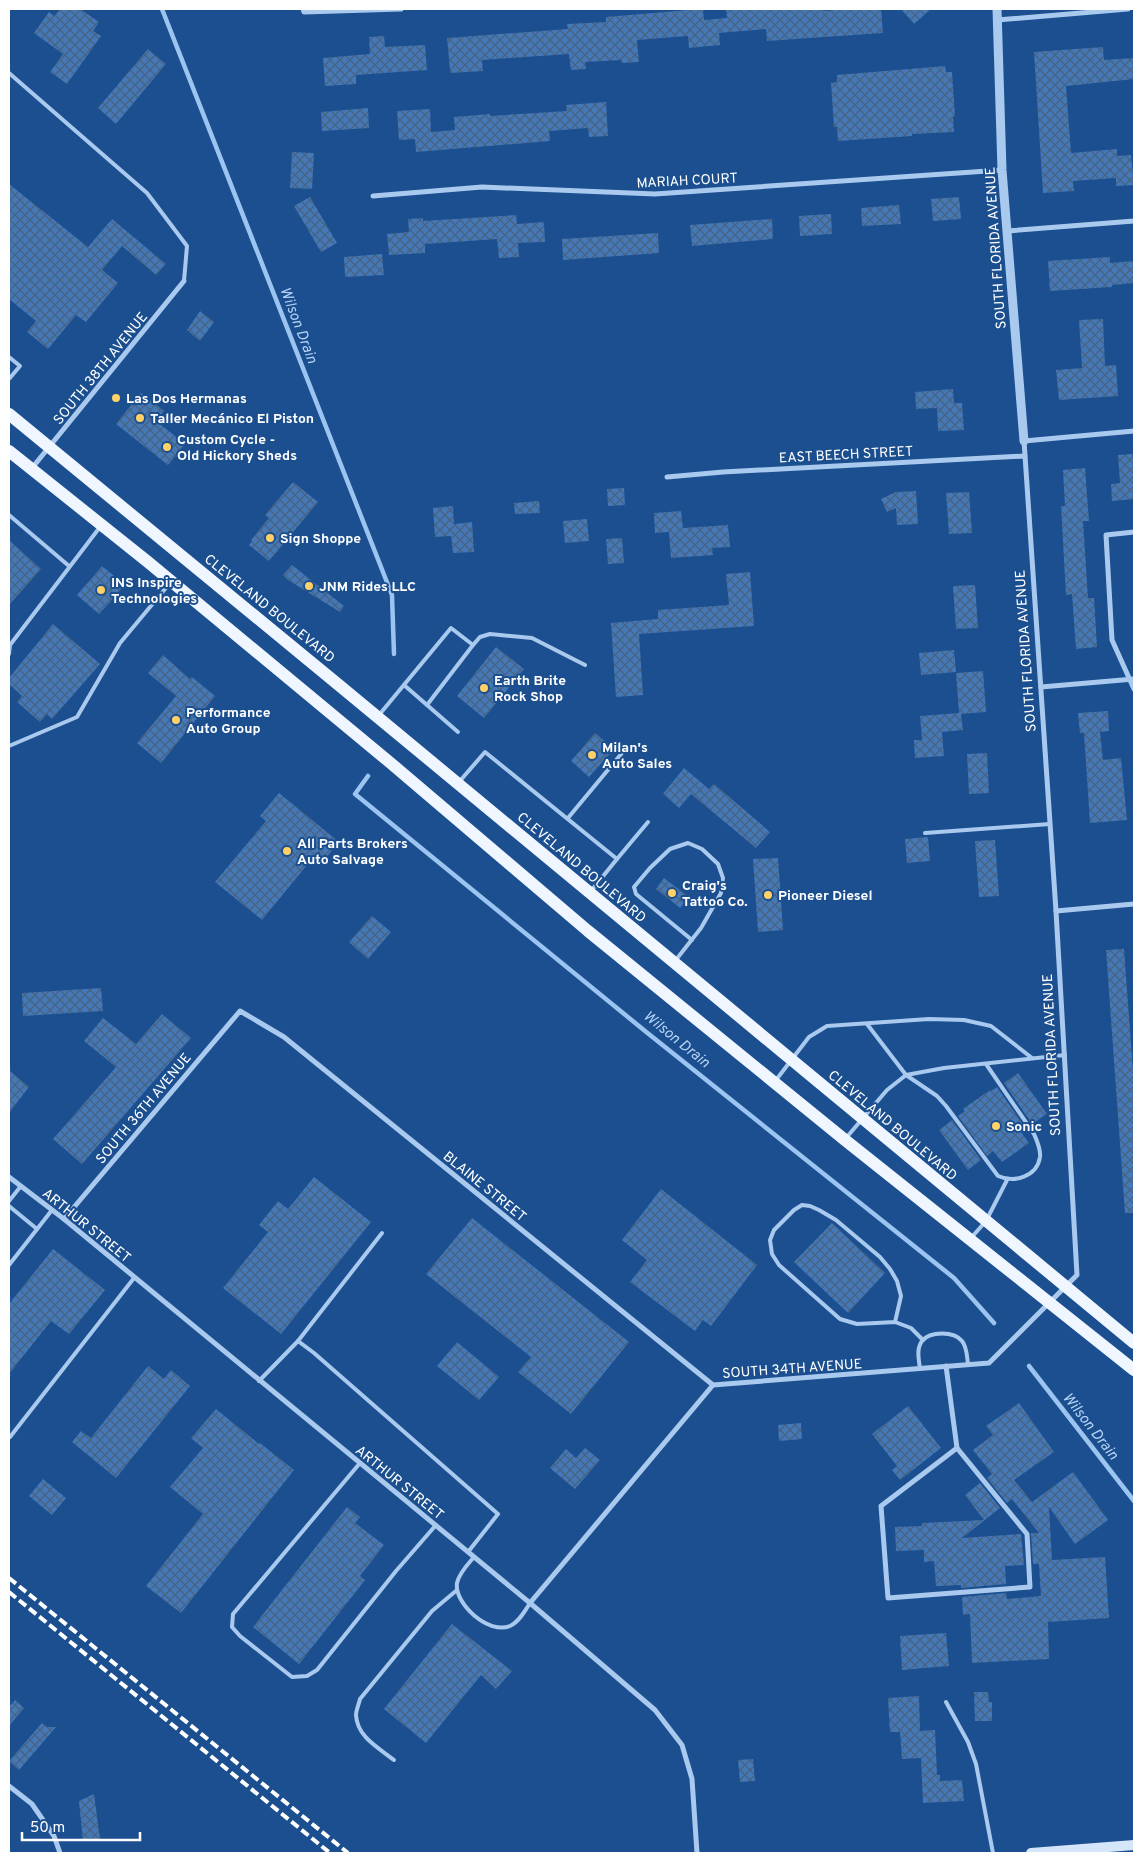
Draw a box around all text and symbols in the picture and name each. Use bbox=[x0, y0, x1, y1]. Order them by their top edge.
street label: SOUTH FLORIDA AVENUE bbox=[982, 166, 1011, 330]
street label: MARIAH COURT bbox=[636, 170, 738, 193]
water label: Wilson Drain bbox=[274, 285, 321, 366]
street label: SOUTH 38TH AVENUE bbox=[51, 309, 152, 429]
place label: Las Dos Hermanas bbox=[126, 391, 247, 408]
marker: Las Dos Hermanas bbox=[110, 392, 122, 404]
place label: Taller Mecánico El Piston bbox=[150, 411, 314, 428]
marker: Taller Mecánico El Piston bbox=[134, 412, 146, 424]
place label: Custom Cycle - Old Hickory Sheds bbox=[177, 432, 297, 465]
marker: Custom Cycle - Old Hickory Sheds bbox=[161, 441, 173, 453]
street label: EAST BEECH STREET bbox=[778, 443, 914, 468]
place label: Sign Shoppe bbox=[280, 531, 361, 548]
marker: Sign Shoppe bbox=[264, 532, 276, 544]
street label: CLEVELAND BOULEVARD bbox=[200, 551, 338, 667]
street label: SOUTH FLORIDA AVENUE bbox=[1012, 569, 1041, 733]
place label: INS Inspire Technologies bbox=[111, 575, 197, 608]
place label: JNM Rides LLC bbox=[319, 579, 416, 596]
marker: JNM Rides LLC bbox=[303, 580, 315, 592]
marker: INS Inspire Technologies bbox=[95, 584, 107, 596]
place label: Earth Brite Rock Shop bbox=[494, 673, 566, 706]
marker: Earth Brite Rock Shop bbox=[478, 682, 490, 694]
place label: Performance Auto Group bbox=[186, 705, 271, 738]
marker: Performance Auto Group bbox=[170, 714, 182, 726]
place label: Milan's Auto Sales bbox=[602, 740, 672, 773]
marker: Milan's Auto Sales bbox=[586, 749, 598, 761]
street label: CLEVELAND BOULEVARD bbox=[513, 809, 649, 927]
place label: All Parts Brokers Auto Salvage bbox=[297, 836, 408, 869]
marker: All Parts Brokers Auto Salvage bbox=[281, 845, 293, 857]
place label: Craig's Tattoo Co. bbox=[682, 878, 748, 911]
marker: Craig's Tattoo Co. bbox=[666, 887, 678, 899]
place label: Pioneer Diesel bbox=[778, 888, 872, 905]
marker: Pioneer Diesel bbox=[762, 889, 774, 901]
street label: SOUTH FLORIDA AVENUE bbox=[1040, 973, 1065, 1136]
water label: Wilson Drain bbox=[639, 1007, 713, 1073]
street label: SOUTH 36TH AVENUE bbox=[93, 1050, 196, 1168]
street label: CLEVELAND BOULEVARD bbox=[824, 1067, 960, 1185]
place label: Sonic bbox=[1006, 1119, 1042, 1136]
marker: Sonic bbox=[990, 1120, 1002, 1132]
street label: BLAINE STREET bbox=[439, 1148, 529, 1226]
street label: ARTHUR STREET bbox=[38, 1185, 134, 1267]
street label: SOUTH 34TH AVENUE bbox=[722, 1356, 863, 1383]
water label: Wilson Drain bbox=[1058, 1389, 1122, 1464]
street label: ARTHUR STREET bbox=[351, 1442, 447, 1524]
scale bar bbox=[22, 1810, 140, 1842]
text: 50 m bbox=[30, 1819, 65, 1838]

